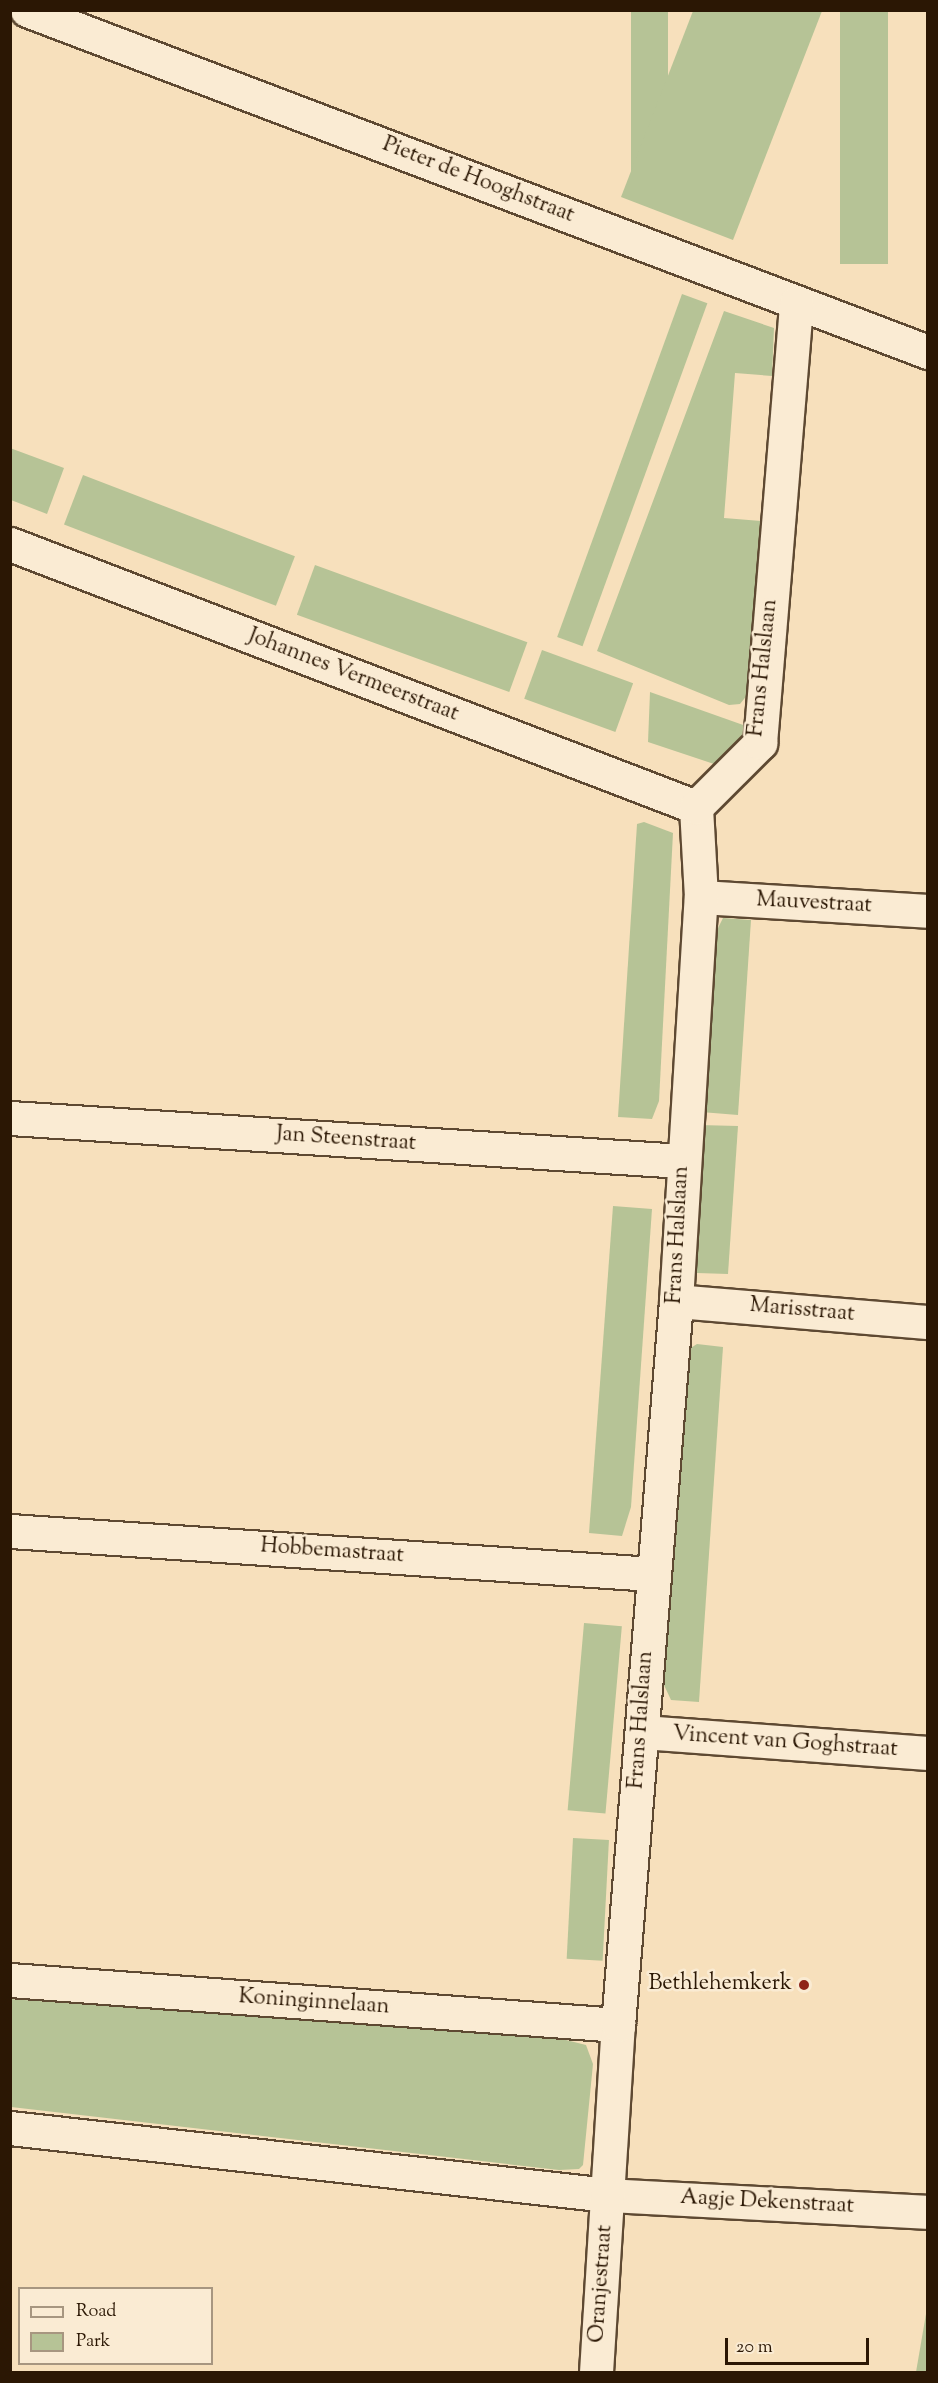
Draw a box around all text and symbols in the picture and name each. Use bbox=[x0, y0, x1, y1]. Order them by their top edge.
street label: Pieter de Hooghstraat bbox=[378, 132, 578, 230]
street label: Frans Halslaan bbox=[744, 598, 784, 738]
street label: Johannes Vermeerstraat bbox=[244, 624, 462, 728]
street label: Mauvestraat bbox=[755, 888, 873, 920]
street label: Jan Steenstraat bbox=[275, 1122, 417, 1158]
street label: Frans Halslaan bbox=[662, 1165, 696, 1305]
street label: Marisstraat bbox=[748, 1293, 856, 1329]
street label: Hobbemastraat bbox=[259, 1534, 405, 1570]
street label: Frans Halslaan bbox=[624, 1650, 660, 1790]
street label: Vincent van Goghstraat bbox=[672, 1722, 898, 1764]
place label: Bethlehemkerk bbox=[648, 1972, 792, 1998]
marker: Bethlehemkerk bbox=[797, 1978, 811, 1992]
street label: Koninginnelaan bbox=[238, 1985, 390, 2021]
street label: Aagje Dekenstraat bbox=[679, 2185, 855, 2221]
street label: Oranjestraat bbox=[585, 2224, 619, 2344]
legend bbox=[18, 2287, 213, 2365]
text: Road bbox=[76, 2299, 116, 2325]
scale bar bbox=[728, 2326, 872, 2364]
text: Park bbox=[76, 2329, 110, 2355]
text: 20 m bbox=[736, 2335, 773, 2361]

